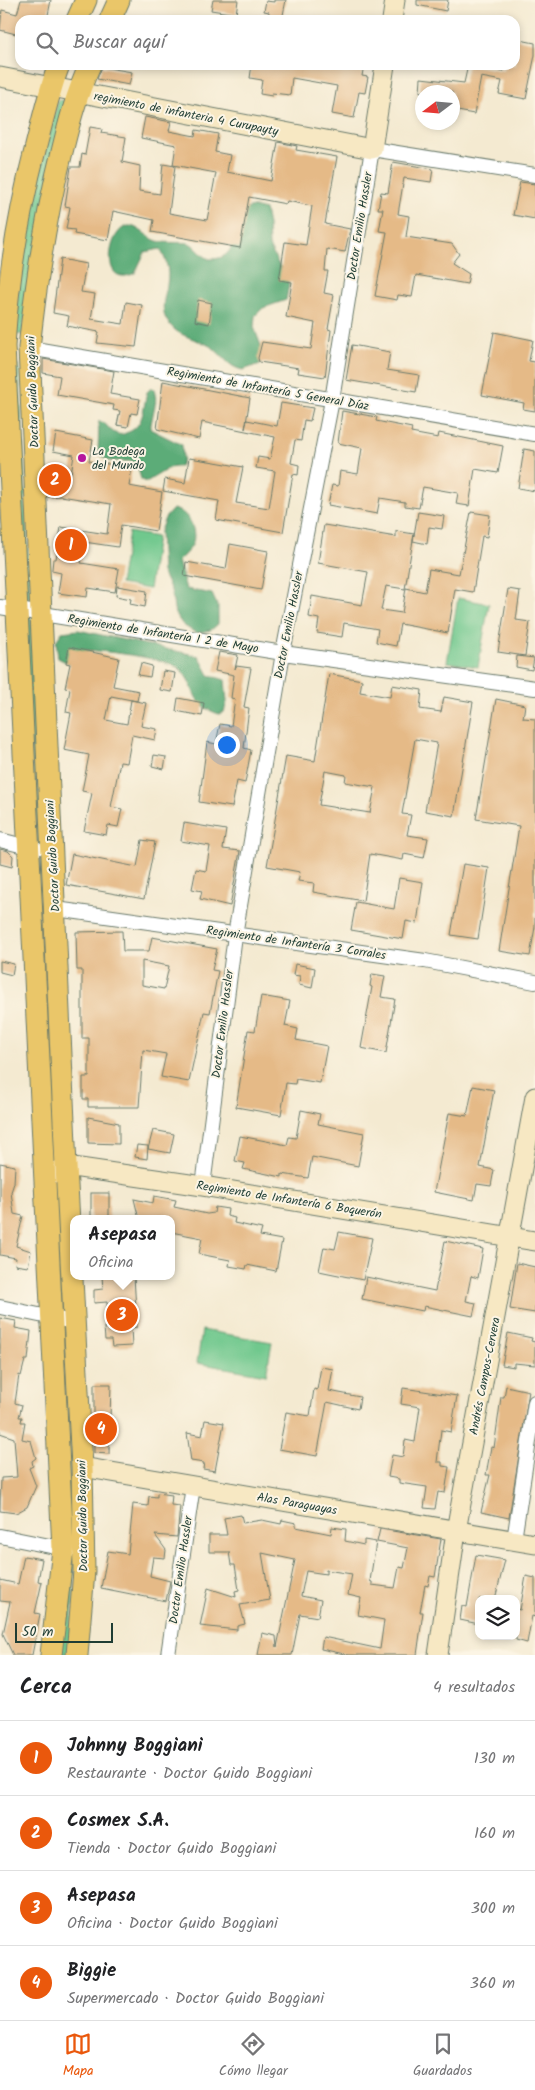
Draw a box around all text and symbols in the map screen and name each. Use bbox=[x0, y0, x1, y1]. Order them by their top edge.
search box bbox=[15, 15, 520, 70]
text: Buscar aquí bbox=[73, 28, 165, 58]
icon: search bbox=[33, 29, 61, 57]
north arrow bbox=[415, 85, 460, 130]
street label: regimiento de infanteria 4 Curupayty bbox=[92, 87, 280, 141]
street label: Doctor Emilio Hassler bbox=[342, 170, 378, 281]
street label: Doctor Guido Boggiani bbox=[22, 335, 44, 448]
street label: Regimiento de Infantería 5 General Díaz bbox=[165, 362, 371, 416]
place label: La Bodega del Mundo bbox=[92, 442, 145, 475]
marker: La Bodega del Mundo bbox=[76, 452, 88, 464]
pin: 2 bbox=[39, 461, 71, 499]
pin: 1 bbox=[55, 526, 87, 564]
street label: Doctor Emilio Hassler bbox=[269, 569, 309, 680]
street label: Regimiento de Infantería 1 2 de Mayo bbox=[66, 610, 260, 658]
your location bbox=[214, 732, 240, 758]
street label: Doctor Guido Boggiani bbox=[41, 799, 65, 912]
street label: Regimiento de Infantería 3 Corrales bbox=[205, 921, 387, 965]
street label: Doctor Emilio Hassler bbox=[207, 968, 239, 1079]
street label: Regimiento de Infantería 6 Boquerón bbox=[195, 1176, 383, 1224]
popup bbox=[70, 1215, 175, 1280]
text: Asepasa bbox=[88, 1220, 157, 1250]
text: Oficina bbox=[88, 1250, 133, 1275]
pin: 3 bbox=[106, 1296, 138, 1334]
street label: Andrés Campos-Cervera bbox=[464, 1315, 506, 1437]
pin: 4 bbox=[85, 1410, 117, 1448]
street label: Doctor Guido Boggiani bbox=[73, 1459, 93, 1572]
street label: Alas Paraguayas bbox=[255, 1488, 339, 1520]
street label: Doctor Emilio Hassler bbox=[164, 1514, 198, 1625]
map controls bbox=[475, 1595, 520, 1640]
button: layers bbox=[475, 1595, 520, 1640]
scale bar bbox=[15, 1620, 112, 1643]
text: 50 m bbox=[22, 1621, 53, 1643]
text: Cerca bbox=[20, 1671, 72, 1704]
text: 4 resultados bbox=[433, 1675, 515, 1700]
text: Johnny Boggiani bbox=[67, 1731, 203, 1761]
text: 1 bbox=[34, 1746, 38, 1771]
text: 130 m bbox=[474, 1746, 515, 1771]
text: Restaurante · Doctor Guido Boggiani bbox=[67, 1761, 312, 1786]
text: Cosmex S.A. bbox=[67, 1806, 169, 1836]
text: 2 bbox=[31, 1821, 41, 1846]
text: 160 m bbox=[474, 1821, 515, 1846]
text: Tienda · Doctor Guido Boggiani bbox=[67, 1836, 276, 1861]
text: Asepasa bbox=[67, 1881, 136, 1911]
text: 3 bbox=[32, 1896, 40, 1921]
text: 300 m bbox=[471, 1896, 515, 1921]
text: Oficina · Doctor Guido Boggiani bbox=[67, 1911, 278, 1936]
text: Biggie bbox=[67, 1956, 116, 1986]
text: 4 bbox=[32, 1971, 40, 1996]
text: 360 m bbox=[470, 1971, 515, 1996]
text: Supermercado · Doctor Guido Boggiani bbox=[67, 1986, 324, 2011]
tab: Mapa bbox=[63, 2030, 94, 2082]
tab: Cómo llegar bbox=[219, 2030, 288, 2082]
tab: Guardados bbox=[413, 2030, 472, 2082]

